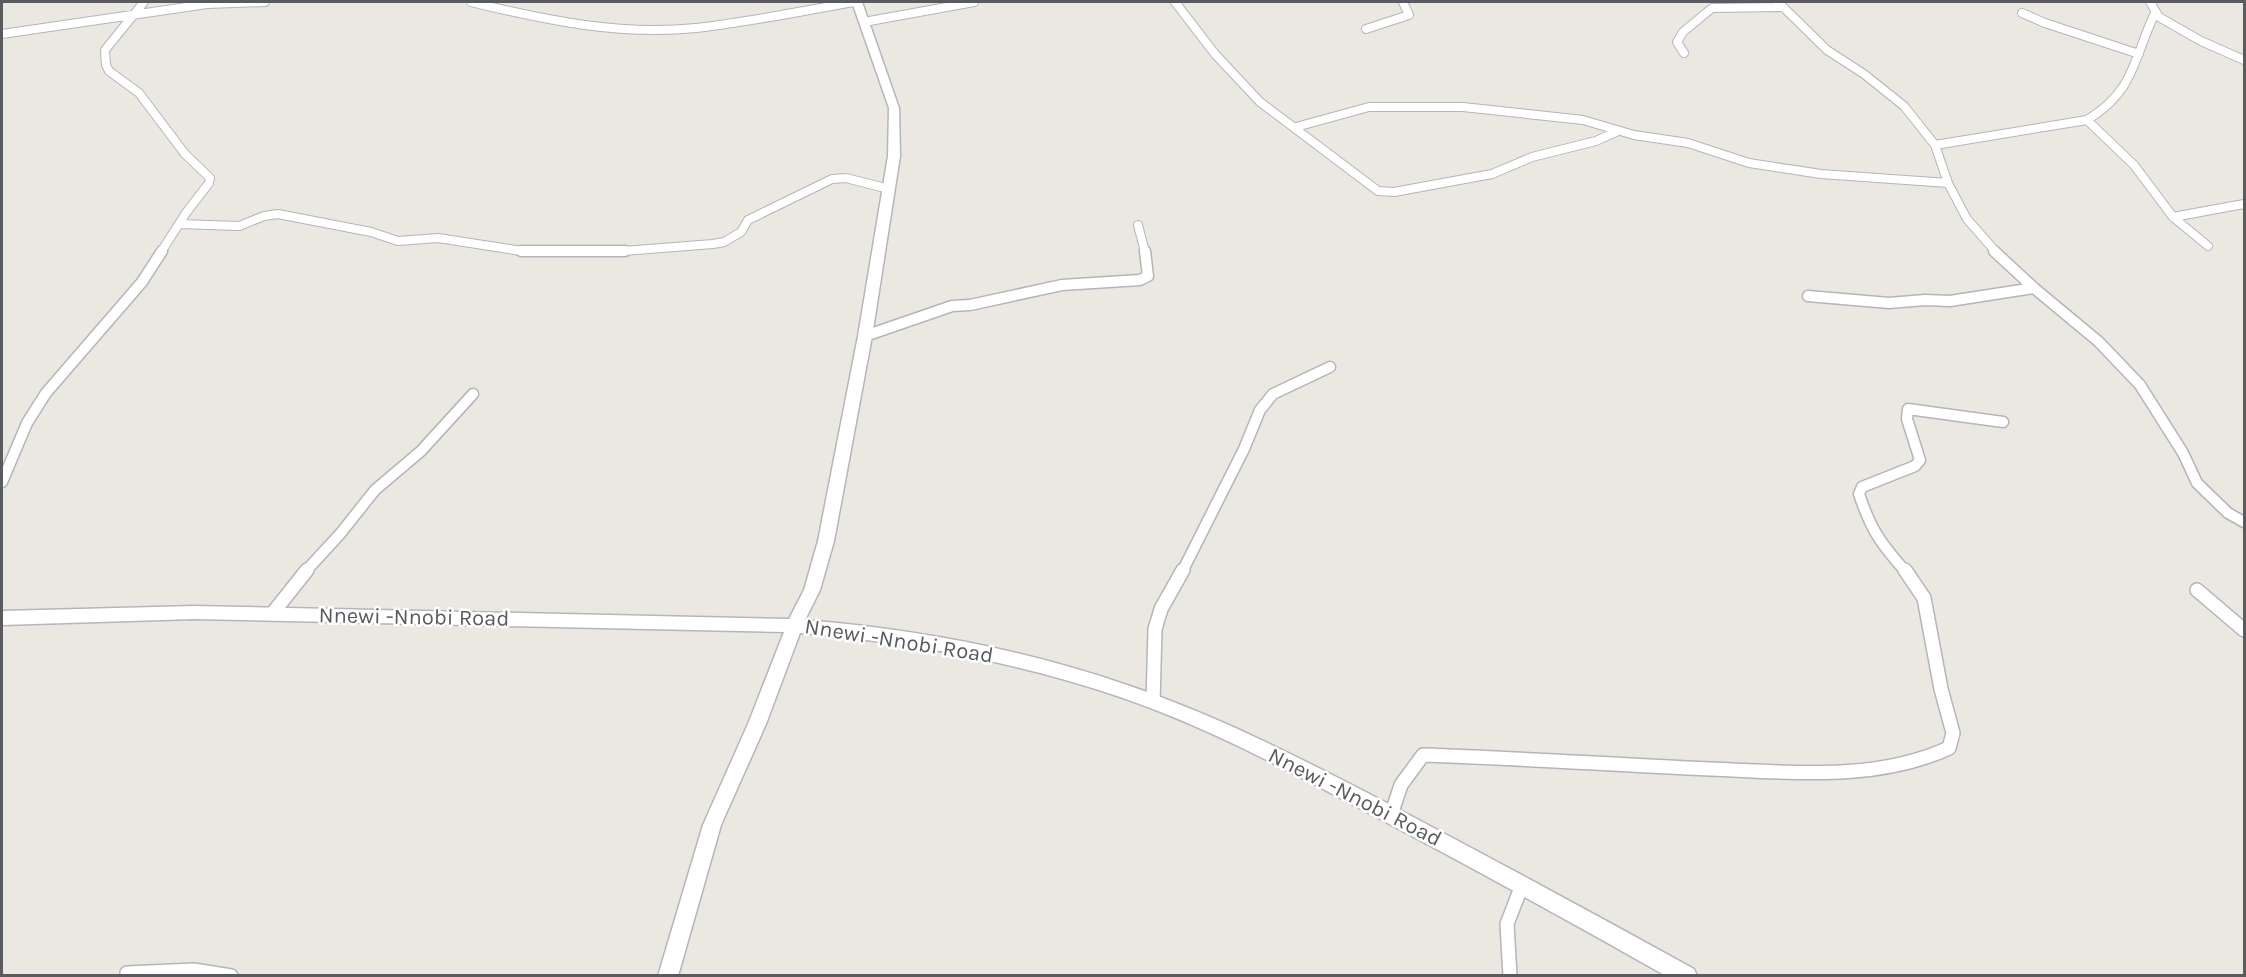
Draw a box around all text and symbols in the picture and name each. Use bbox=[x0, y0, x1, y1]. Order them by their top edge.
street label: Nnewi -Nnobi Road bbox=[318, 602, 510, 632]
street label: Nnewi -Nnobi Road bbox=[803, 613, 995, 669]
street label: Nnewi -Nnobi Road bbox=[1264, 742, 1446, 852]

